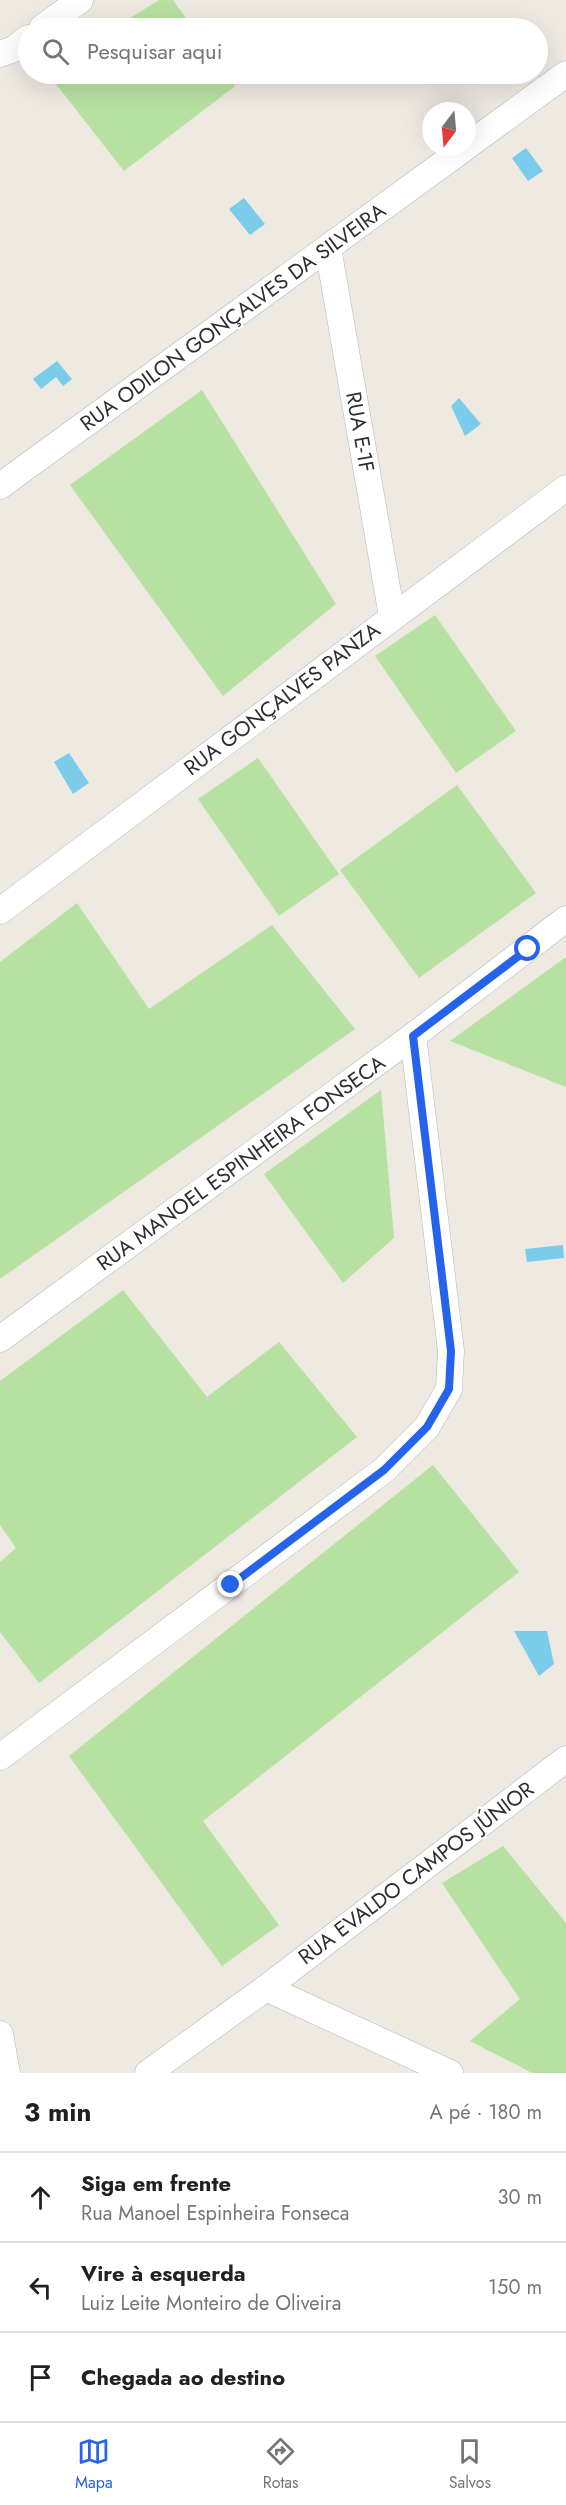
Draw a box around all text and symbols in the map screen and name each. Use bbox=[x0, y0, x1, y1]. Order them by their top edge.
search box bbox=[18, 18, 548, 84]
icon: search bbox=[39, 35, 72, 68]
text: Pesquisar aqui bbox=[87, 35, 222, 67]
north arrow bbox=[422, 102, 476, 156]
street label: RUA ODILON GONÇALVES DA SILVEIRA bbox=[74, 196, 392, 438]
street label: RUA E-1F bbox=[338, 390, 382, 474]
street label: RUA GONÇALVES PANZA bbox=[178, 615, 386, 783]
route start bbox=[514, 935, 540, 961]
street label: RUA MANOEL ESPINHEIRA FONSECA bbox=[91, 1048, 392, 1278]
route end bbox=[217, 1571, 243, 1597]
street label: RUA EVALDO CAMPOS JÚNIOR bbox=[292, 1774, 540, 1972]
text: 3 min bbox=[24, 2093, 91, 2131]
text: A pé · 180 m bbox=[430, 2098, 542, 2127]
text: Siga em frente bbox=[81, 2167, 231, 2199]
icon: ahead bbox=[24, 2181, 57, 2214]
text: 30 m bbox=[497, 2183, 542, 2212]
text: Rua Manoel Espinheira Fonseca bbox=[81, 2199, 349, 2228]
text: Vire à esquerda bbox=[81, 2257, 246, 2289]
icon: left bbox=[24, 2271, 57, 2304]
text: 150 m bbox=[488, 2273, 542, 2302]
text: Luiz Leite Monteiro de Oliveira bbox=[81, 2289, 341, 2318]
icon: arrive bbox=[24, 2361, 57, 2394]
text: Chegada ao destino bbox=[81, 2361, 285, 2393]
tab: Mapa bbox=[75, 2435, 113, 2494]
tab: Rotas bbox=[263, 2435, 299, 2494]
tab: Salvos bbox=[449, 2435, 491, 2494]

